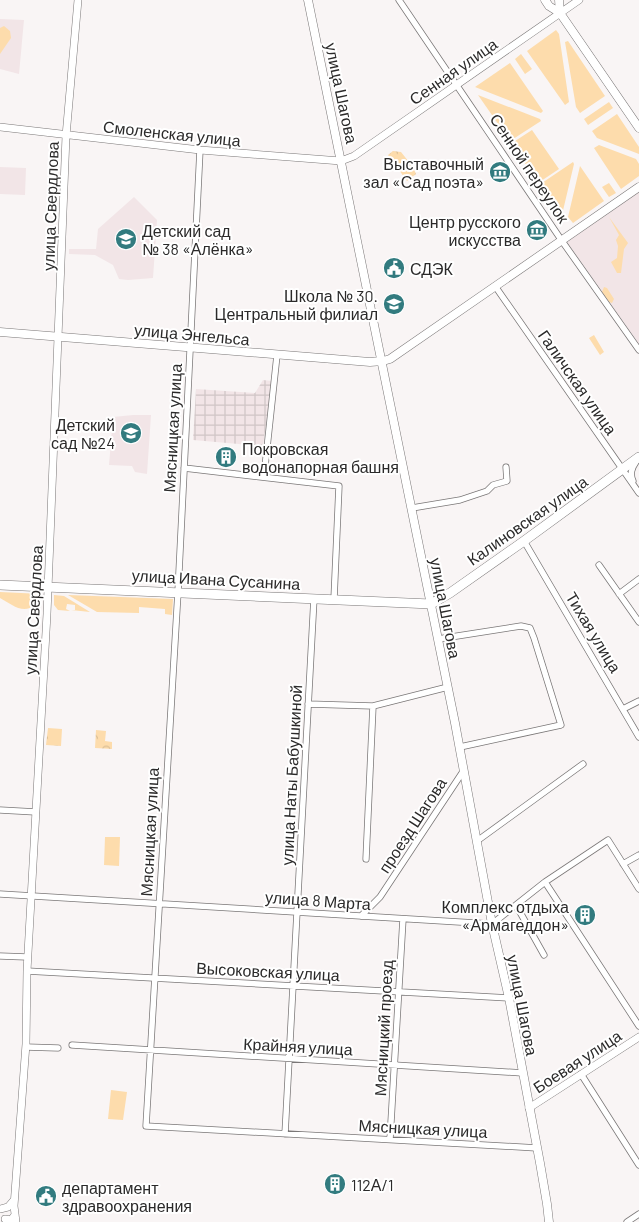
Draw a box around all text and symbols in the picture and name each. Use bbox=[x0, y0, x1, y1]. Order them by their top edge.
street label: Сенная улица bbox=[405, 34, 501, 108]
street label: улица Шагова bbox=[322, 41, 362, 145]
street label: Сенной переулок bbox=[487, 110, 574, 227]
street label: Смоленская улица bbox=[102, 116, 242, 150]
street label: улица Свердлова bbox=[38, 141, 62, 271]
place label: Выставочный зал «Сад поэта» bbox=[363, 154, 484, 191]
museum icon: Выставочный зал «Сад поэта» bbox=[488, 160, 512, 184]
place label: Центр русского искусства bbox=[409, 212, 521, 249]
museum icon: Центр русского искусства bbox=[525, 218, 549, 242]
place label: Детский сад № 38 «Алёнка» bbox=[142, 221, 253, 258]
school or university icon: Детский сад № 38 «Алёнка» bbox=[114, 227, 138, 251]
public building icon: СДЭК bbox=[382, 256, 406, 280]
place label: СДЭК bbox=[410, 259, 454, 278]
place label: Школа № 30. Центральный филиал bbox=[215, 286, 378, 323]
school or university icon: Школа № 30. Центральный филиал bbox=[382, 292, 406, 316]
street label: улица Энгельса bbox=[133, 319, 251, 349]
street label: Галичская улица bbox=[535, 326, 621, 438]
street label: Мясницкая улица bbox=[159, 363, 185, 493]
place label: Детский сад №24 bbox=[51, 415, 115, 452]
school or university icon: Детский сад №24 bbox=[119, 421, 143, 445]
place label: Покровская водонапорная башня bbox=[242, 439, 399, 476]
building icon: Покровская водонапорная башня bbox=[214, 445, 238, 469]
street label: Калиновская улица bbox=[463, 471, 591, 569]
street label: улица Свердлова bbox=[20, 545, 46, 675]
street label: улица Шагова bbox=[427, 556, 465, 660]
street label: улица Ивана Сусанина bbox=[131, 565, 301, 593]
street label: Тихая улица bbox=[563, 588, 626, 676]
street label: улица Наты Бабушкиной bbox=[277, 684, 305, 866]
street label: Мясницкая улица bbox=[136, 767, 162, 897]
street label: проезд Шагова bbox=[374, 774, 450, 876]
street label: улица 8 Марта bbox=[265, 887, 371, 913]
place label: Комплекс отдыха «Армагеддон» bbox=[442, 897, 569, 934]
building icon: Комплекс отдыха «Армагеддон» bbox=[573, 903, 597, 927]
street label: улица Шагова bbox=[504, 953, 542, 1057]
street label: Высоковская улица bbox=[196, 958, 340, 984]
street label: Мясницкий проезд bbox=[370, 959, 396, 1097]
street label: Боевая улица bbox=[529, 1025, 625, 1097]
street label: Крайняя улица bbox=[243, 1034, 353, 1058]
street label: Мясницкая улица bbox=[358, 1115, 488, 1141]
building icon: 112А/1 bbox=[323, 1172, 347, 1196]
place label: 112А/1 bbox=[351, 1175, 394, 1194]
place label: департамент здравоохранения bbox=[62, 1178, 192, 1215]
public building icon: департамент здравоохранения bbox=[34, 1184, 58, 1208]

